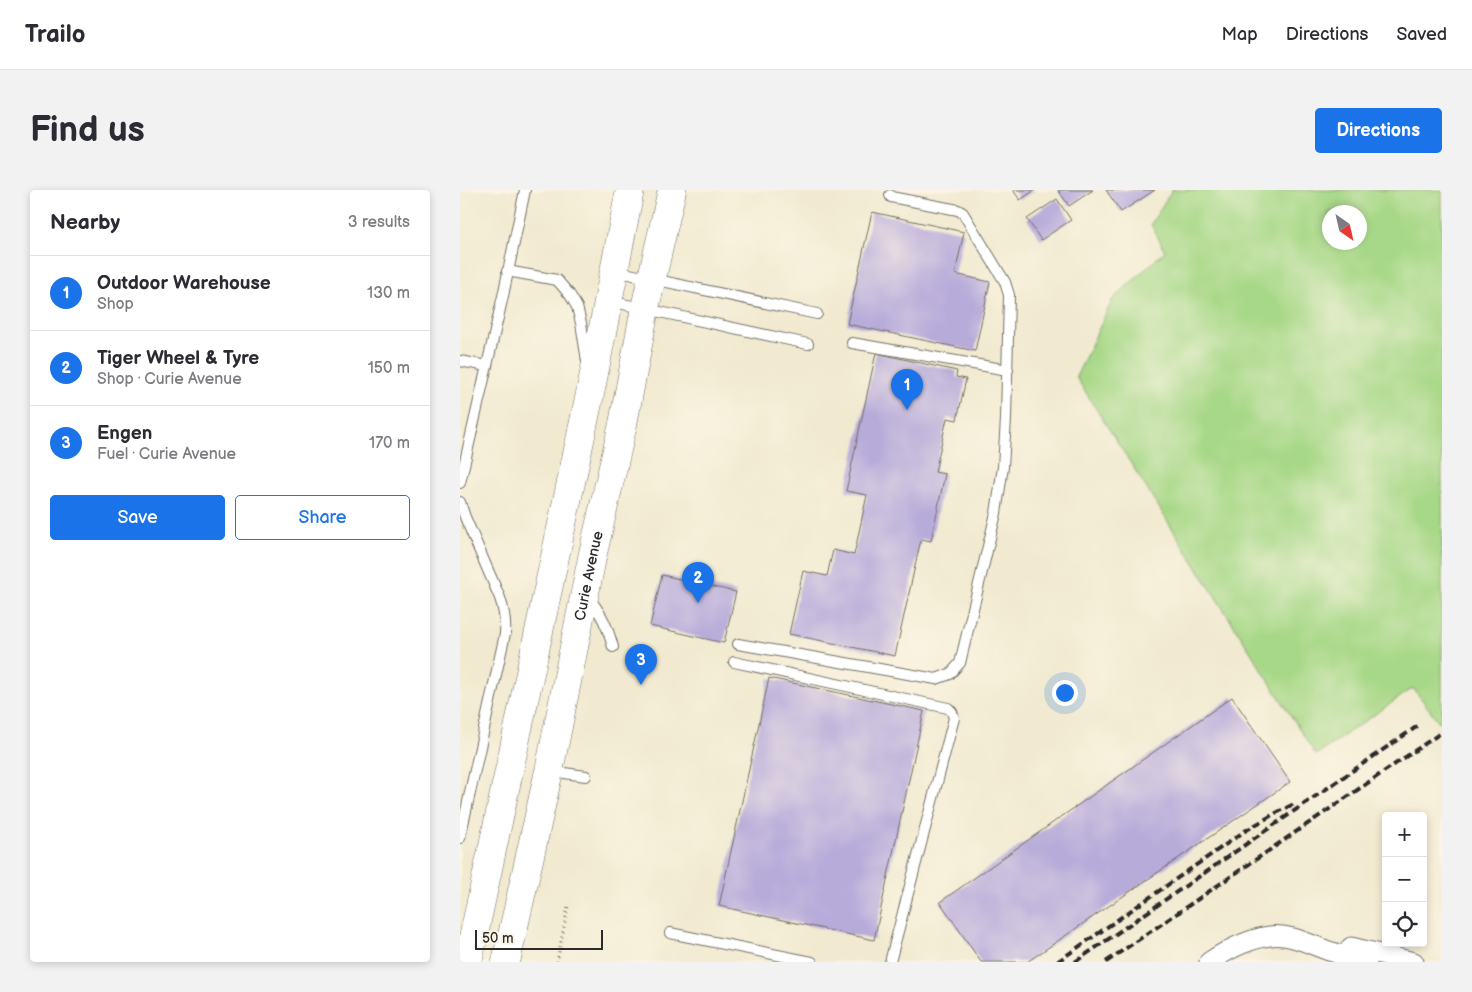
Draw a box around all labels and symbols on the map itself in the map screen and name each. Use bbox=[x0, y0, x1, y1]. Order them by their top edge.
north arrow bbox=[1322, 205, 1367, 250]
pin: 1 bbox=[891, 369, 923, 410]
street label: Curie Avenue bbox=[570, 529, 607, 622]
pin: 2 bbox=[682, 562, 714, 603]
pin: 3 bbox=[625, 644, 657, 685]
your location bbox=[1052, 680, 1078, 706]
scale bar bbox=[475, 927, 602, 950]

